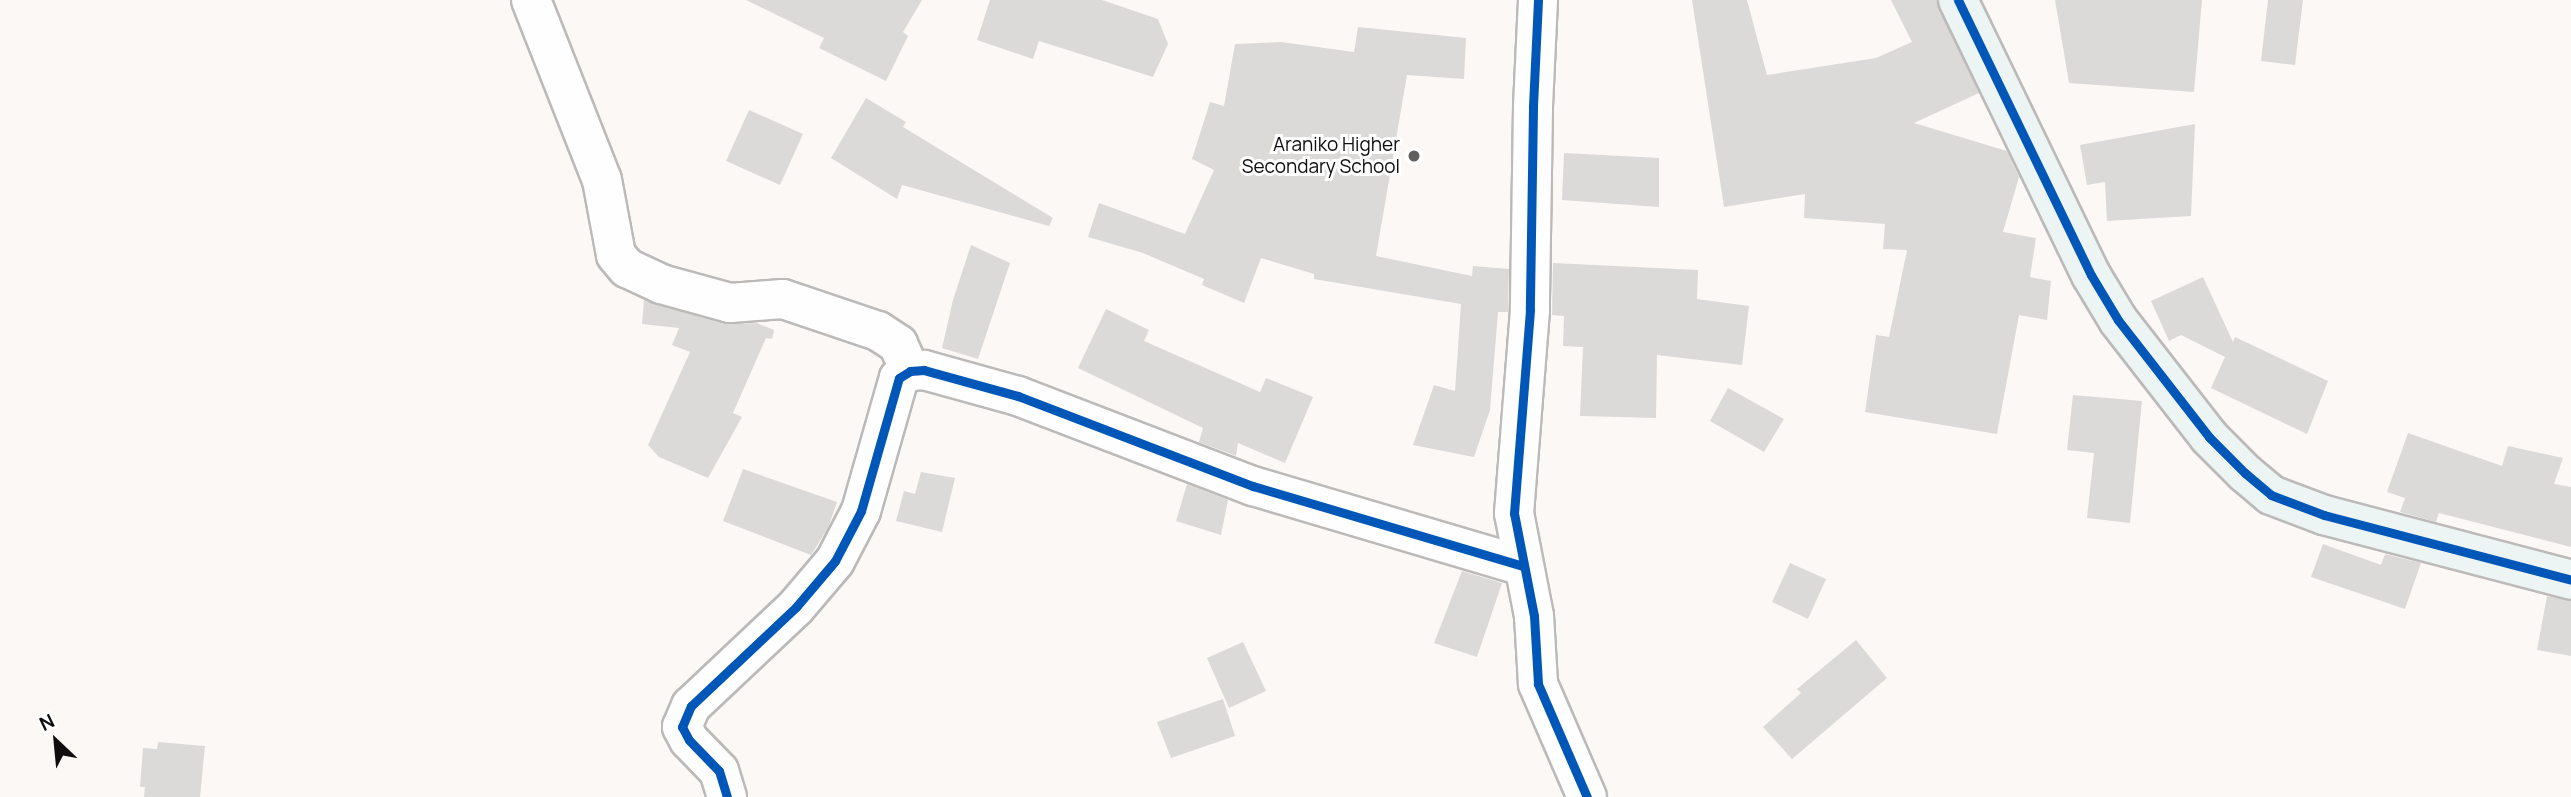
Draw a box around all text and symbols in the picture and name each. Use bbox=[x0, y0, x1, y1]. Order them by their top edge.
place label: Araniko Higher Secondary School bbox=[1242, 134, 1400, 178]
marker: Araniko Higher Secondary School bbox=[1406, 148, 1422, 164]
north arrow bbox=[21, 706, 91, 776]
text: N bbox=[35, 707, 59, 737]

